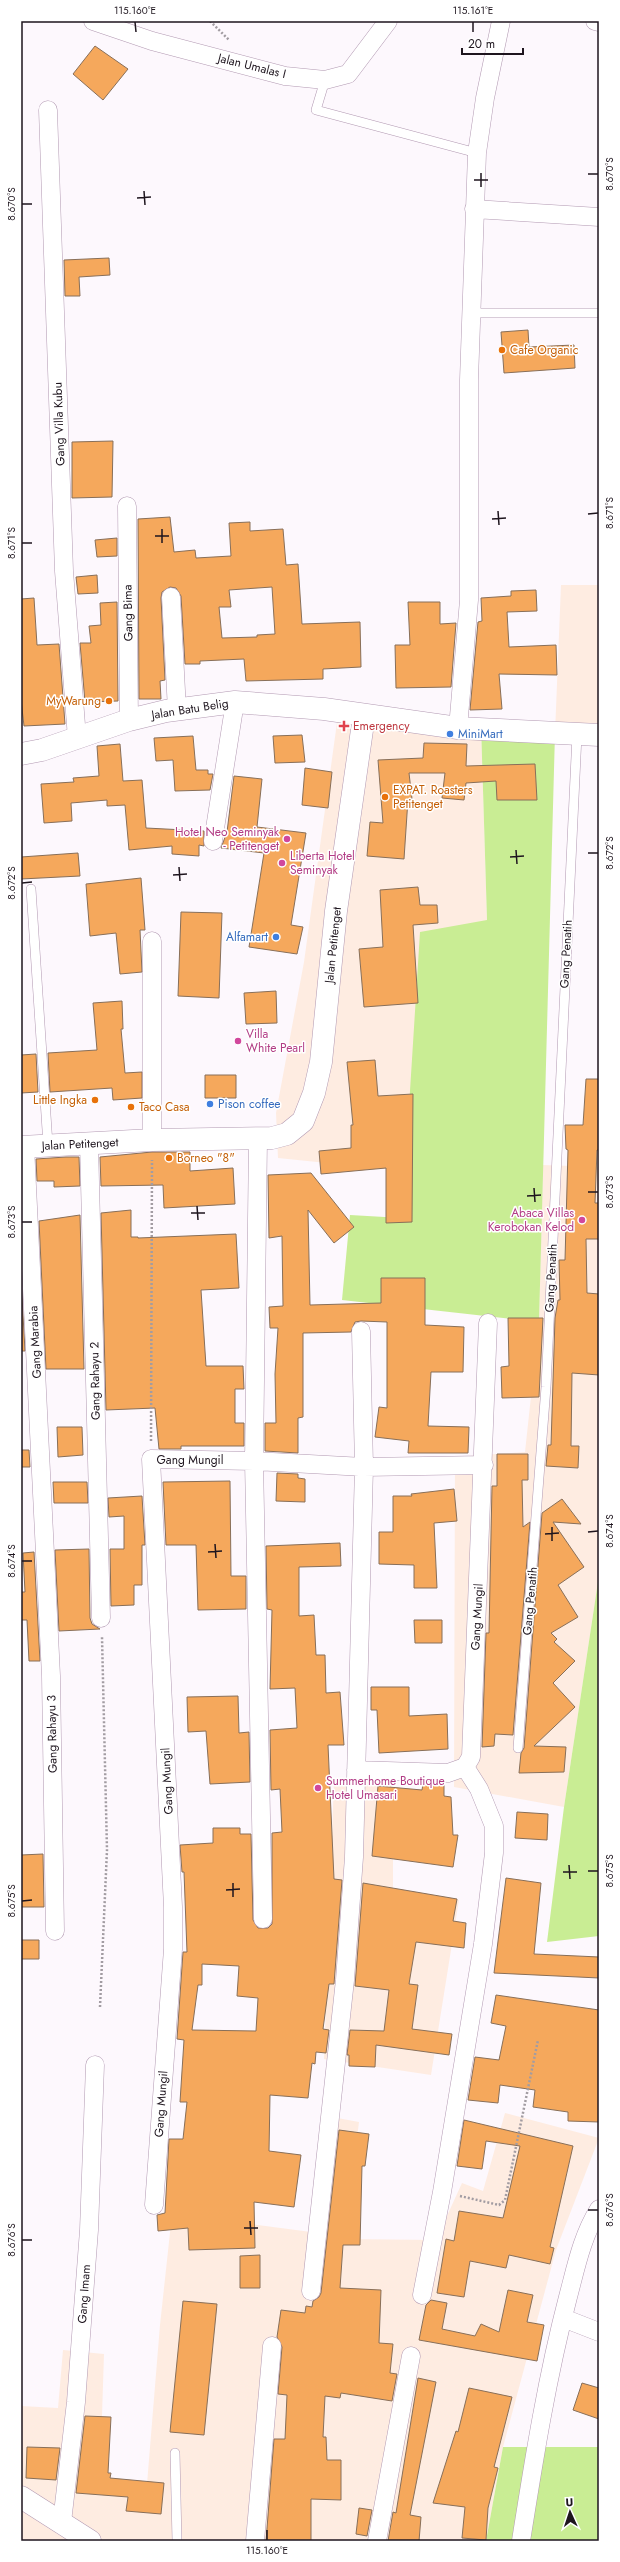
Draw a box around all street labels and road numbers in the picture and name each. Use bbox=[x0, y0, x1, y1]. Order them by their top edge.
street label: Jalan Umalas I bbox=[214, 48, 288, 83]
street label: Gang Villa Kubu bbox=[49, 382, 69, 466]
street label: Gang Bima bbox=[119, 584, 137, 642]
street label: Jalan Batu Belig bbox=[148, 694, 230, 724]
street label: Jalan Petitenget bbox=[320, 906, 346, 986]
street label: Gang Penatih bbox=[555, 919, 577, 989]
street label: Jalan Petitenget bbox=[39, 1133, 119, 1155]
street label: Gang Penatih bbox=[540, 1243, 562, 1313]
street label: Gang Marabia bbox=[24, 1305, 46, 1379]
street label: Gang Rahayu 2 bbox=[85, 1342, 105, 1420]
street label: Gang Mungil bbox=[157, 1451, 223, 1469]
street label: Gang Penatih bbox=[518, 1566, 542, 1636]
street label: Gang Mungil bbox=[466, 1583, 488, 1651]
street label: Gang Rahayu 3 bbox=[42, 1694, 62, 1773]
street label: Gang Mungil bbox=[156, 1747, 178, 1815]
street label: Gang Mungil bbox=[150, 2070, 172, 2138]
street label: Gang Imam bbox=[73, 2264, 95, 2324]

